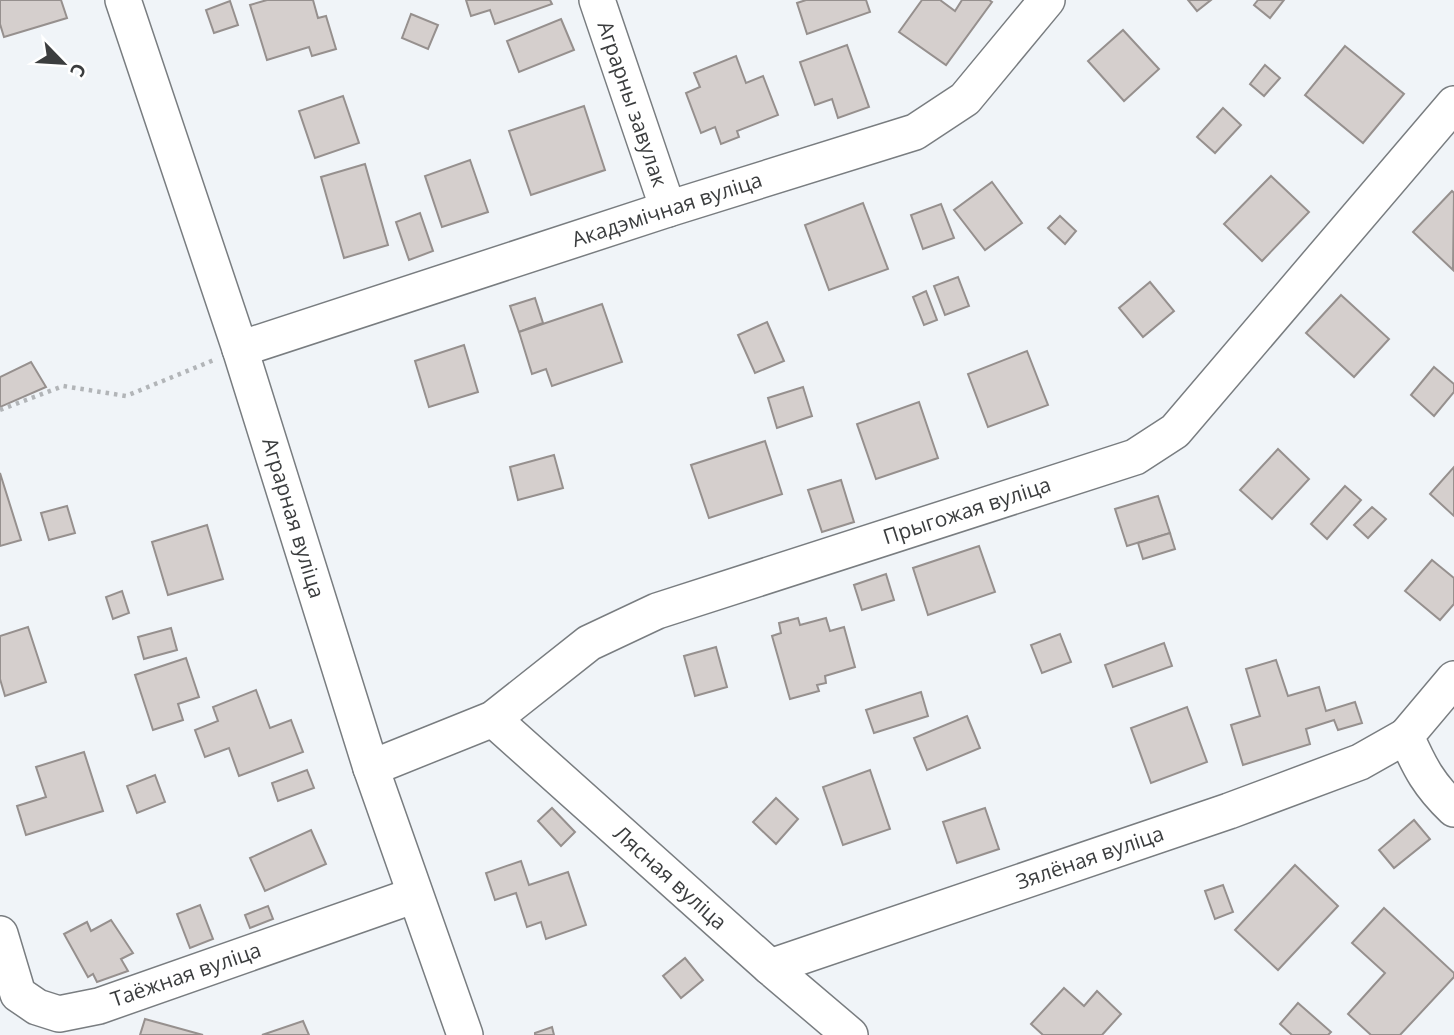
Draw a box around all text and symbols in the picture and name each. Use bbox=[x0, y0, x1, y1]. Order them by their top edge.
street label: Аграрны завулак bbox=[591, 17, 674, 190]
north arrow bbox=[28, 28, 98, 98]
text: С bbox=[64, 59, 93, 81]
street label: Акадэмічная вуліца bbox=[568, 165, 765, 253]
street label: Аграрная вуліца bbox=[256, 434, 332, 601]
street label: Прыгожая вуліца bbox=[879, 470, 1054, 550]
street label: Лясная вуліца bbox=[608, 819, 733, 936]
street label: Зялёная вуліца bbox=[1012, 819, 1167, 895]
street label: Таёжная вуліца bbox=[107, 935, 265, 1013]

